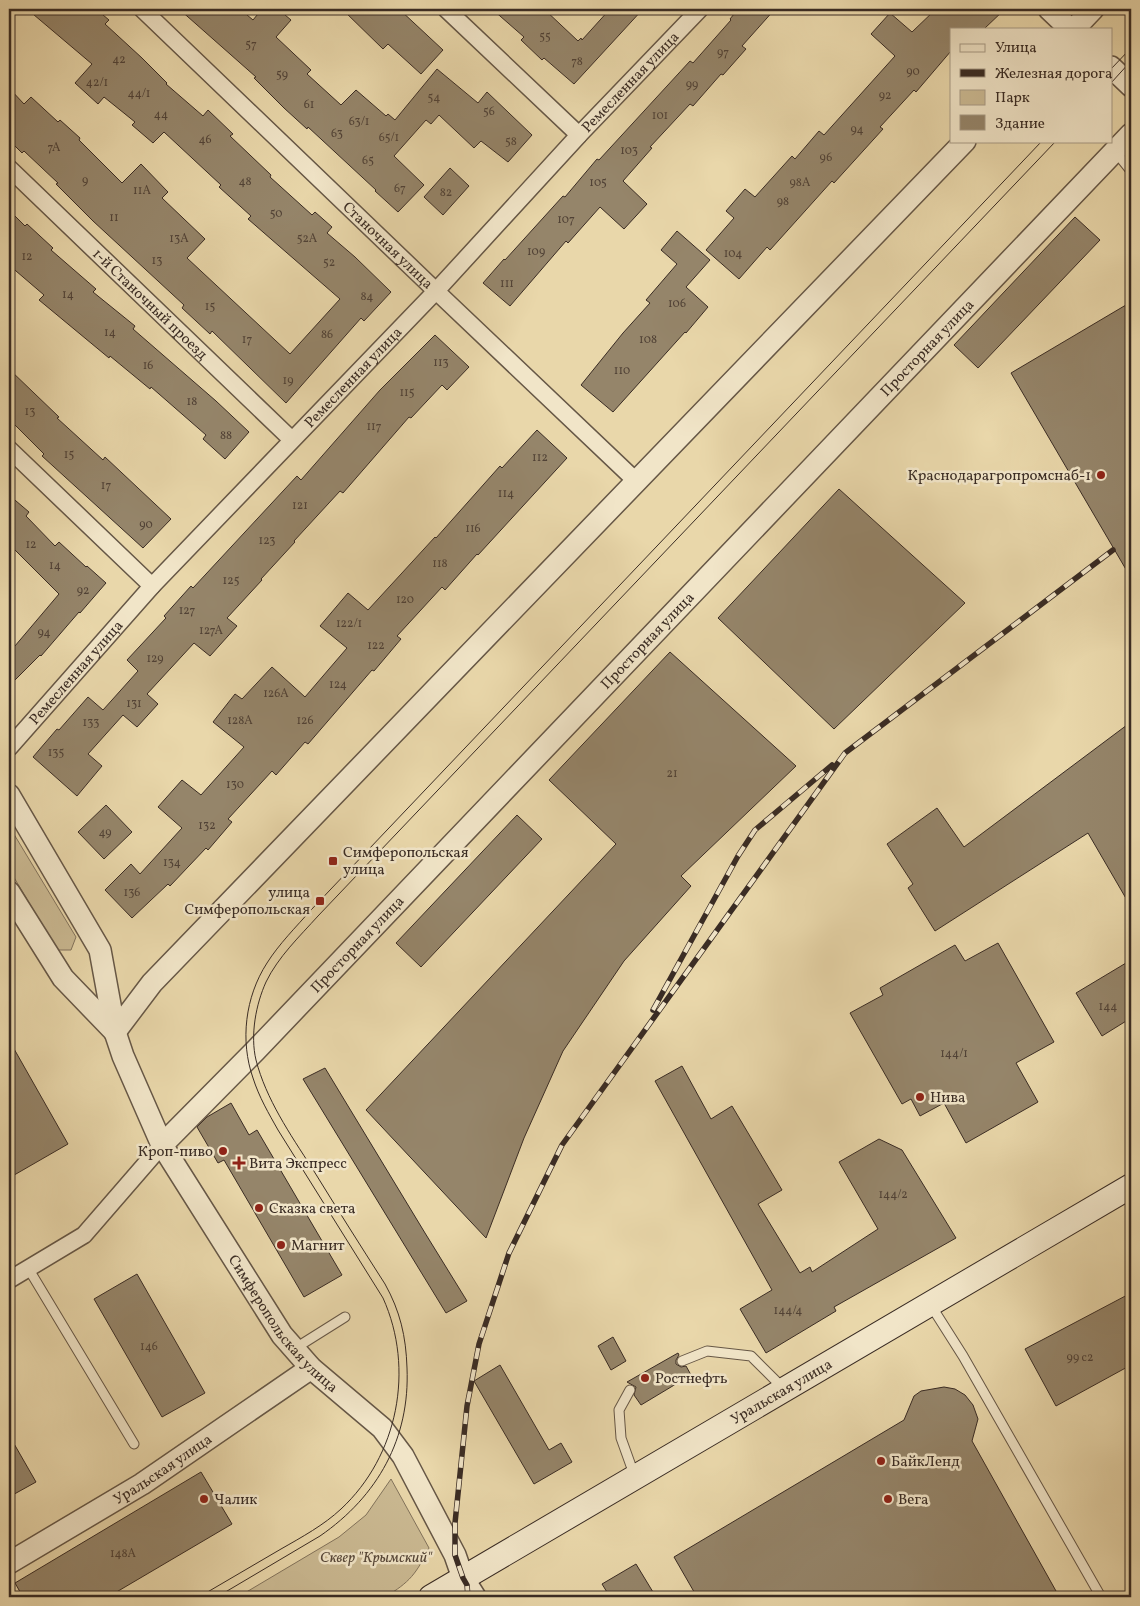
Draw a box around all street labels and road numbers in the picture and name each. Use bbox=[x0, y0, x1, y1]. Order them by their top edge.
street label: Ремесленная улица bbox=[578, 28, 685, 138]
street label: Станочная улица bbox=[337, 198, 437, 295]
street label: 1-й Станочный проезд bbox=[87, 244, 212, 366]
street label: Просторная улица bbox=[876, 295, 980, 402]
street label: Ремесленная улица bbox=[300, 323, 408, 433]
street label: Просторная улица bbox=[597, 588, 700, 695]
street label: Ремесленная улица bbox=[25, 616, 129, 730]
street label: Просторная улица bbox=[307, 892, 410, 999]
street label: Симферопольская улица bbox=[222, 1251, 342, 1398]
street label: Уральская улица bbox=[727, 1355, 837, 1431]
street label: Уральская улица bbox=[110, 1430, 217, 1511]

